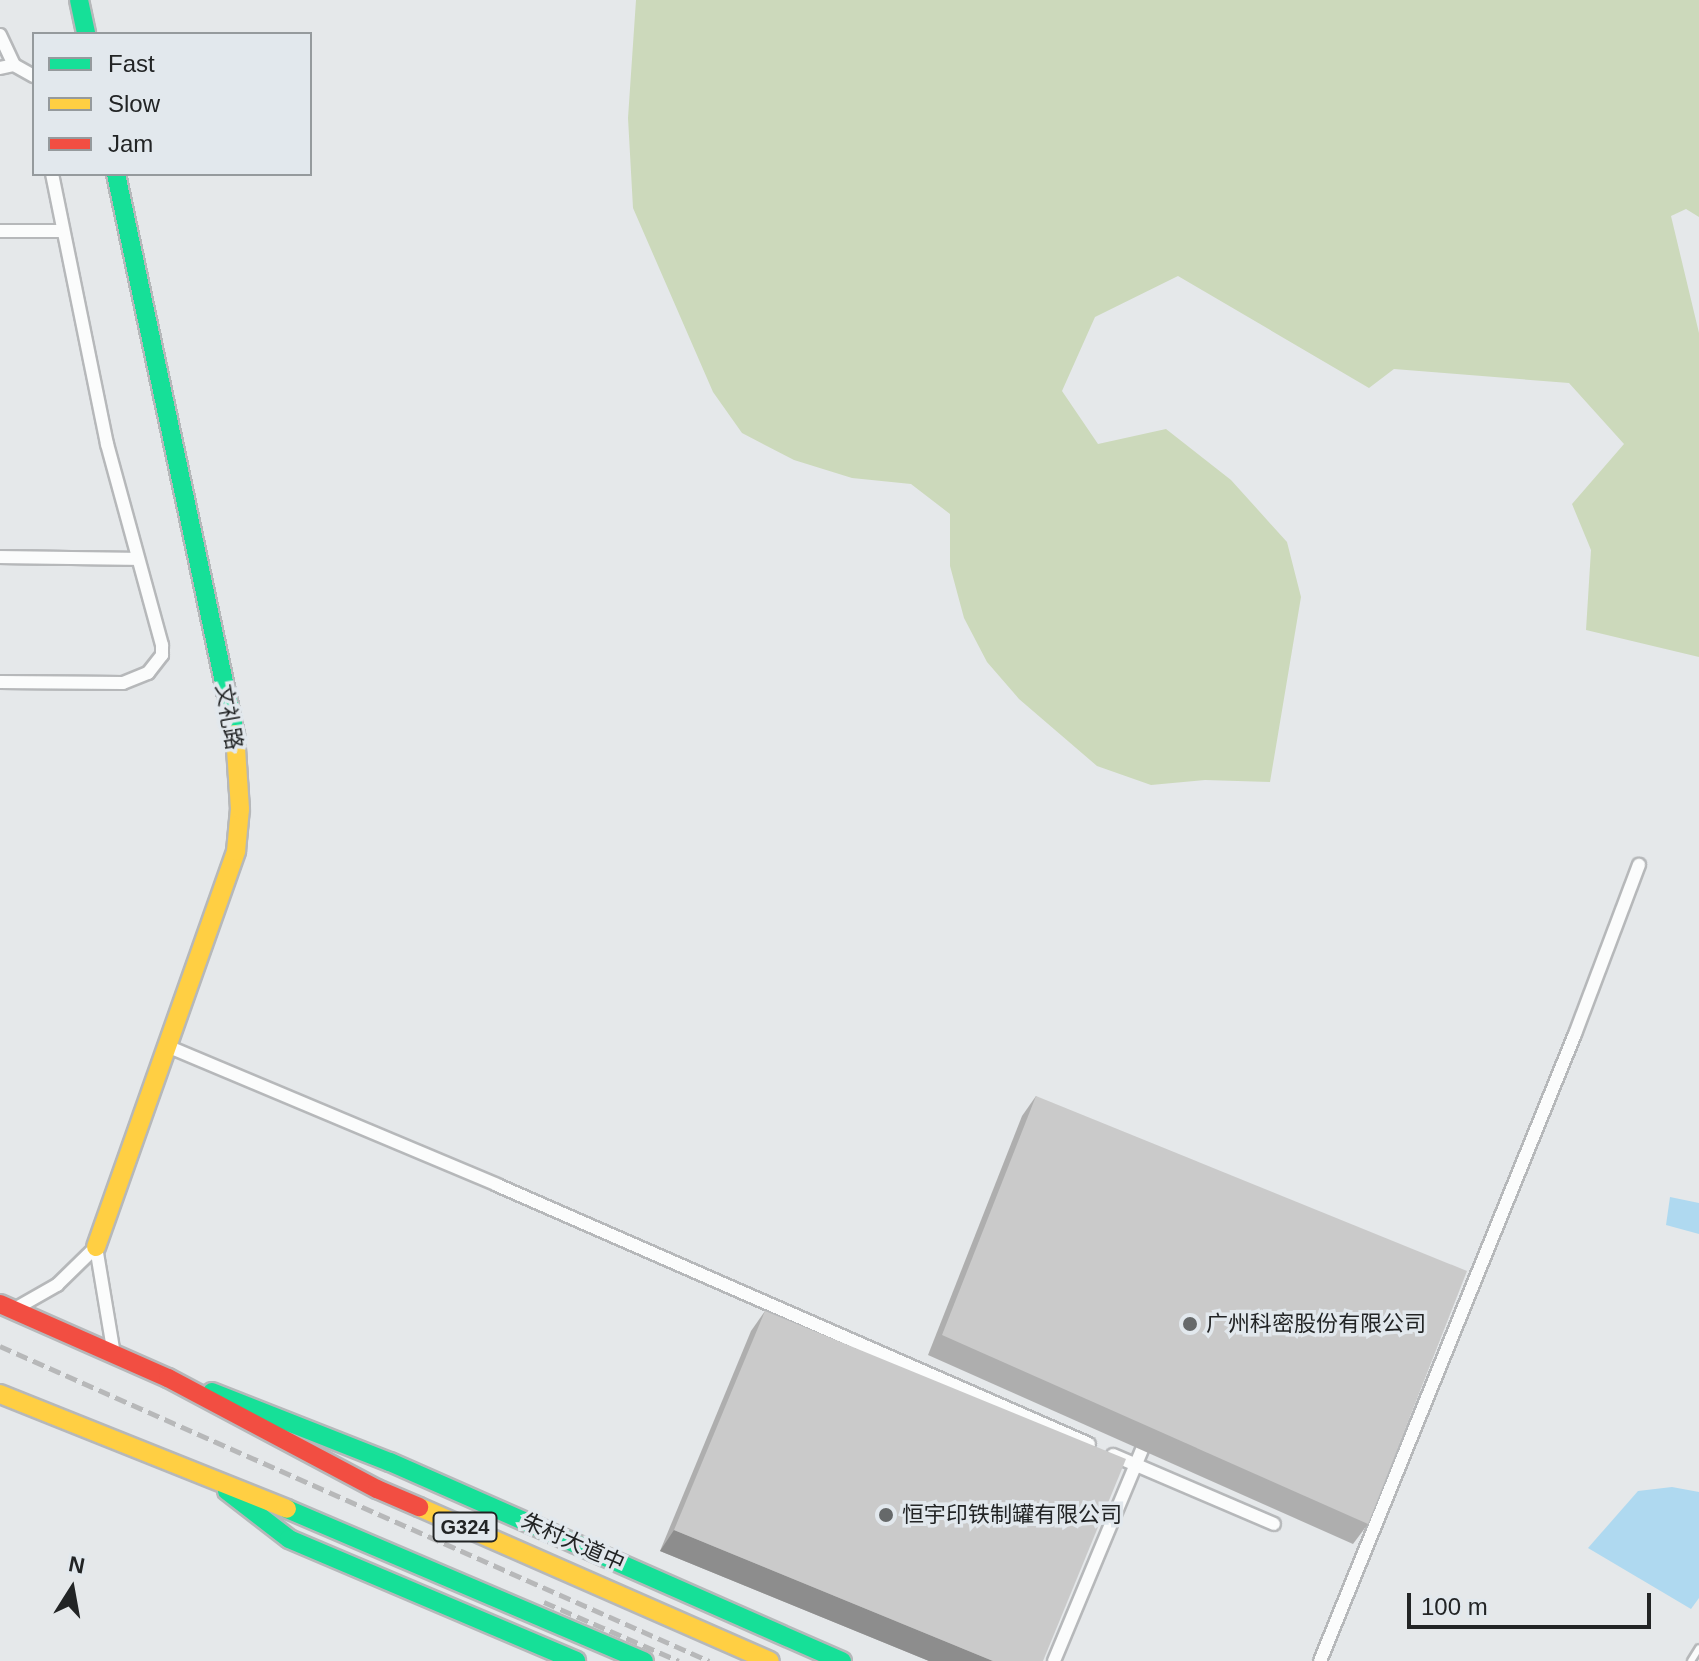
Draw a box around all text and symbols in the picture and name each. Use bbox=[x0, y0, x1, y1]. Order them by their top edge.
legend bbox=[32, 32, 312, 176]
text: Fast bbox=[108, 50, 155, 77]
text: Slow bbox=[108, 90, 160, 117]
text: Jam bbox=[108, 130, 153, 157]
street label: 文礼路 bbox=[210, 682, 248, 752]
place label: 广州科密股份有限公司 bbox=[1206, 1311, 1426, 1337]
marker: 广州科密股份有限公司 bbox=[1181, 1315, 1199, 1333]
place label: 恒宇印铁制罐有限公司 bbox=[902, 1502, 1122, 1528]
marker: 恒宇印铁制罐有限公司 bbox=[877, 1506, 895, 1524]
street label: 朱村大道中 bbox=[517, 1508, 629, 1576]
road number: G324 bbox=[431, 1511, 499, 1543]
north arrow bbox=[32, 1549, 112, 1629]
text: N bbox=[66, 1551, 87, 1579]
scale bar bbox=[1411, 1577, 1655, 1627]
text: 100 m bbox=[1421, 1593, 1488, 1620]

